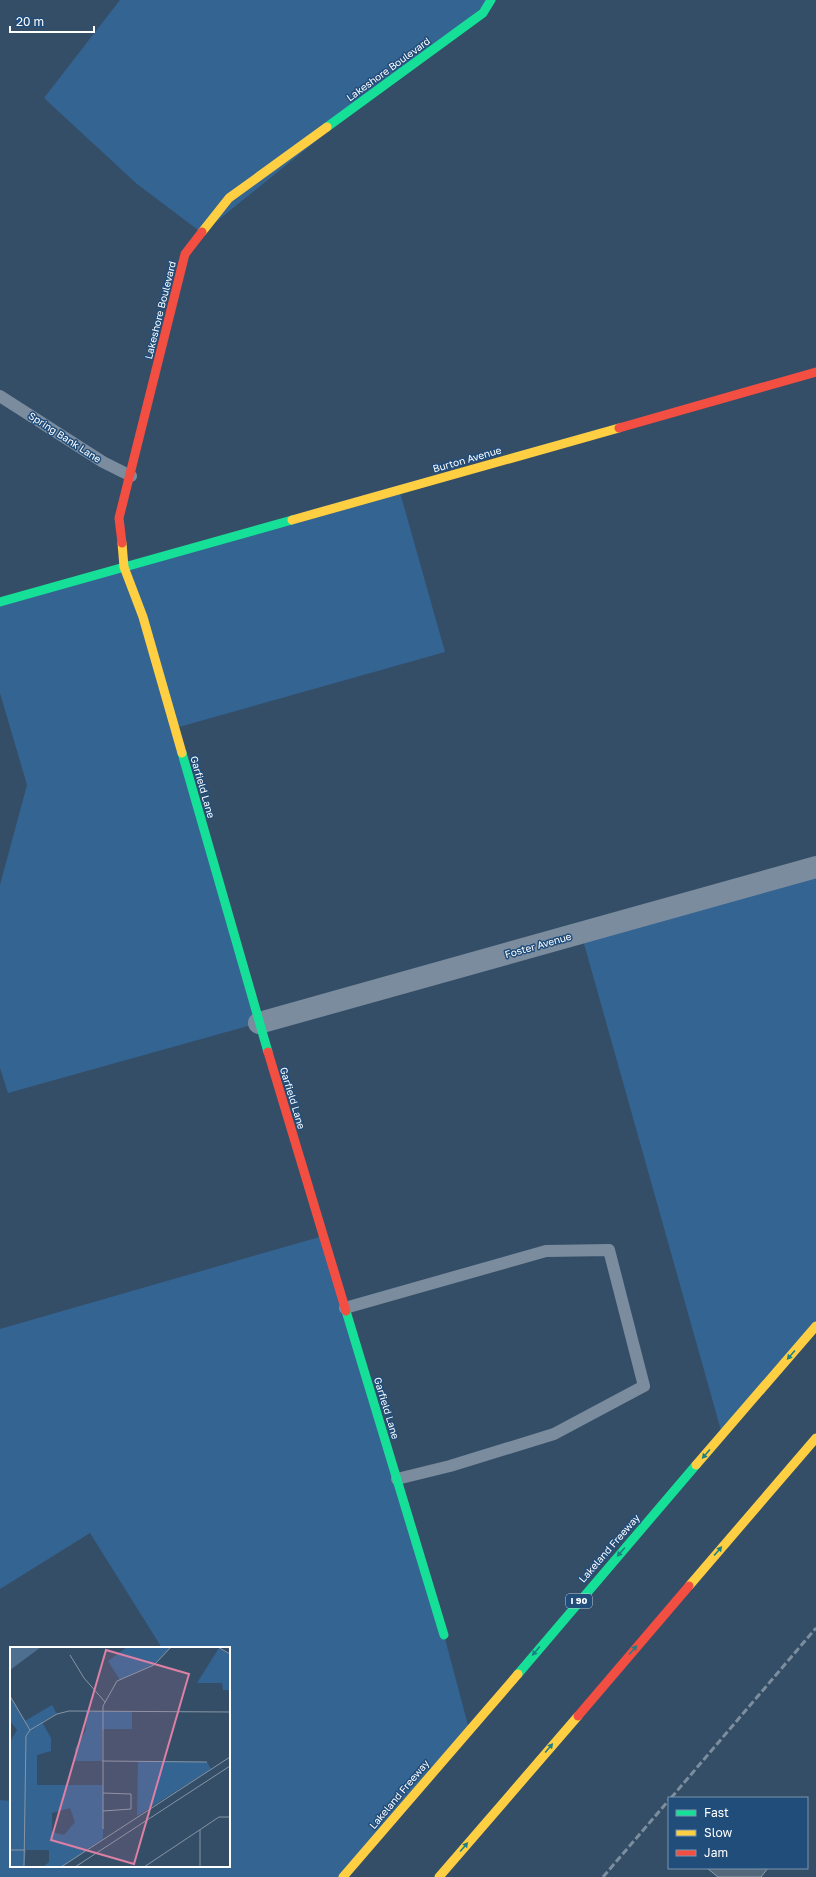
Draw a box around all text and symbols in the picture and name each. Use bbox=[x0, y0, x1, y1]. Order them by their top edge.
scale bar bbox=[10, 8, 94, 34]
text: 20 m bbox=[16, 14, 44, 29]
street label: Lakeshore Boulevard bbox=[344, 35, 432, 103]
street label: Lakeshore Boulevard bbox=[142, 260, 178, 360]
street label: Spring Bank Lane bbox=[27, 409, 104, 465]
street label: Burton Avenue bbox=[431, 443, 503, 475]
street label: Garfield Lane bbox=[188, 755, 218, 820]
street label: Foster Avenue bbox=[503, 930, 573, 960]
street label: Garfield Lane bbox=[278, 1066, 308, 1131]
one-way arrow bbox=[786, 1350, 795, 1360]
street label: Garfield Lane bbox=[372, 1376, 402, 1441]
one-way arrow bbox=[701, 1448, 710, 1459]
street label: Lakeland Freeway bbox=[576, 1511, 642, 1585]
one-way arrow bbox=[714, 1546, 723, 1556]
one-way arrow bbox=[616, 1547, 625, 1557]
road number: I 90 bbox=[566, 1594, 592, 1608]
one-way arrow bbox=[629, 1644, 638, 1655]
one-way arrow bbox=[531, 1645, 540, 1656]
inset map bbox=[10, 1647, 230, 1867]
one-way arrow bbox=[544, 1743, 553, 1754]
street label: Lakeland Freeway bbox=[367, 1757, 432, 1831]
legend bbox=[668, 1797, 808, 1869]
text: Fast bbox=[704, 1805, 729, 1820]
text: Slow bbox=[704, 1825, 732, 1840]
one-way arrow bbox=[460, 1842, 469, 1853]
text: Jam bbox=[704, 1845, 728, 1860]

